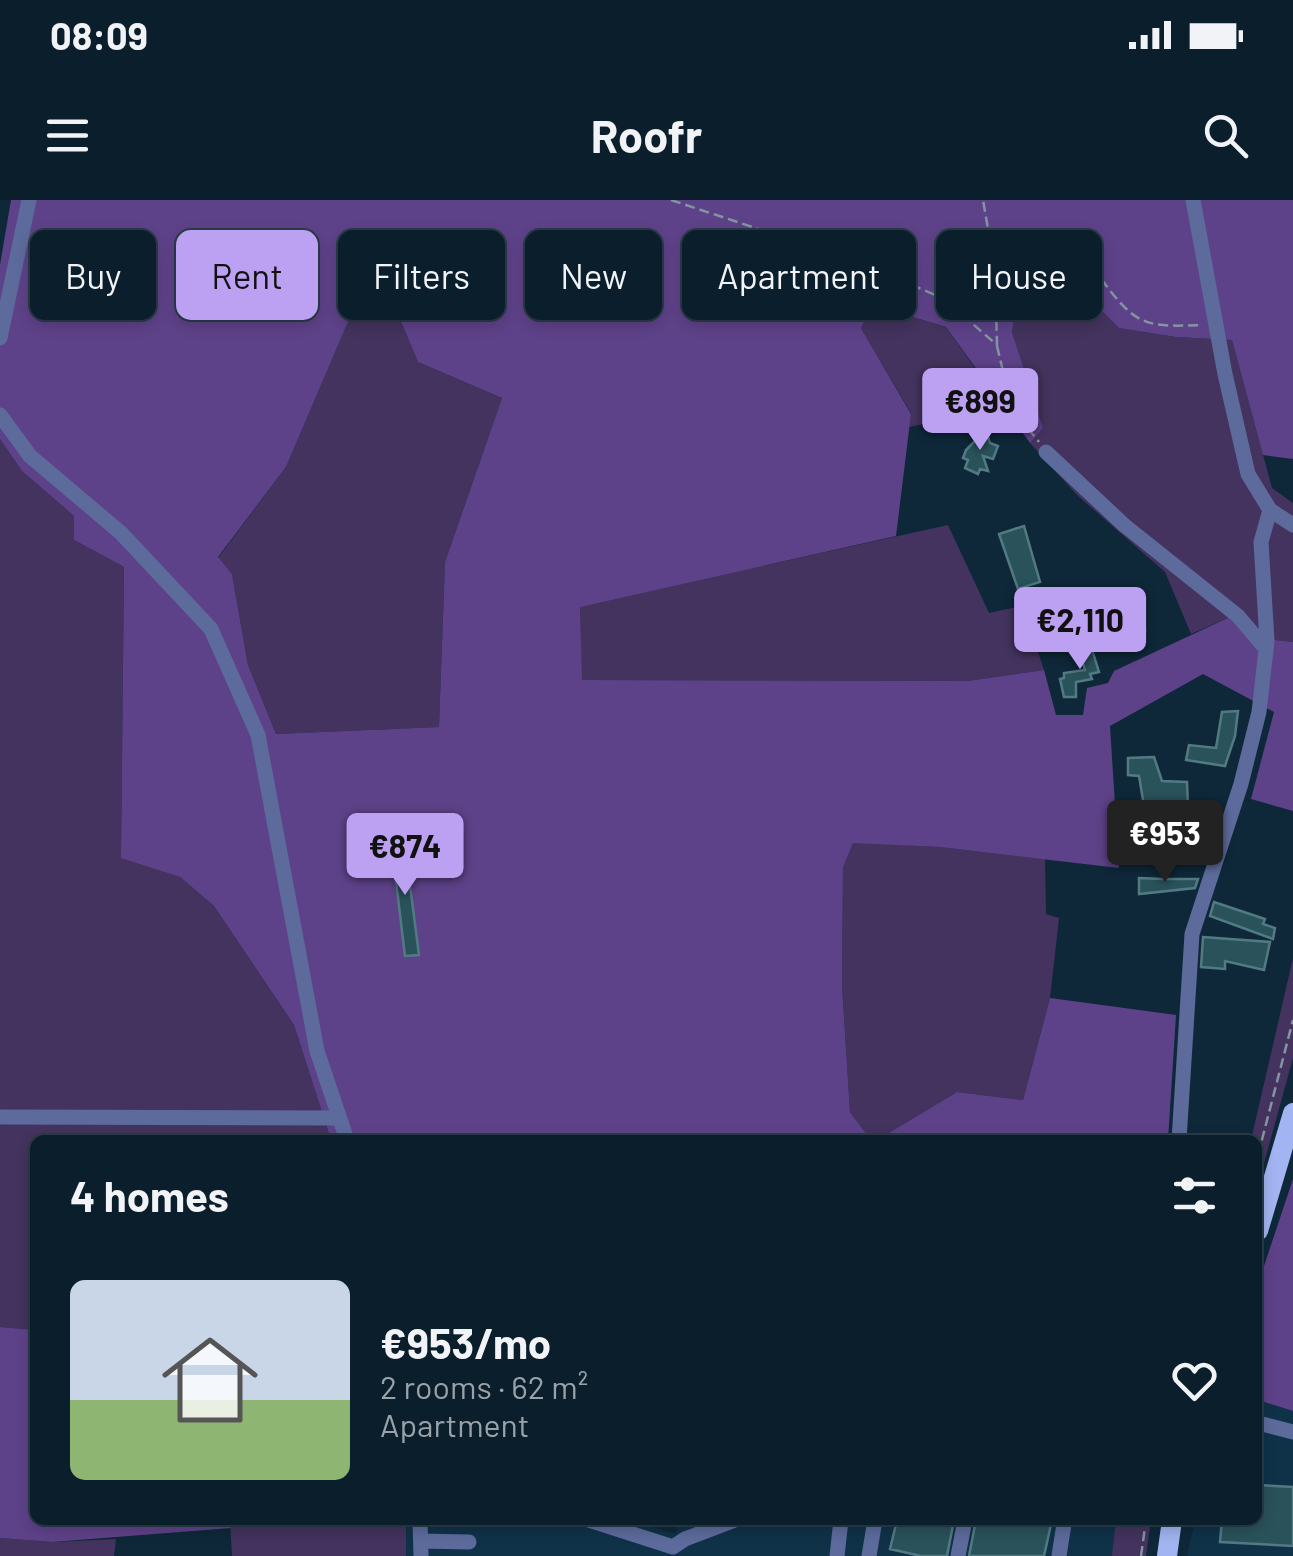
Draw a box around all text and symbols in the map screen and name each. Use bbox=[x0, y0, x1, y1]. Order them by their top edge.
text: 08:09 bbox=[50, 12, 148, 58]
icon: menu bbox=[40, 108, 95, 163]
text: Roofr bbox=[591, 108, 702, 162]
icon: search bbox=[1198, 108, 1253, 163]
chip: Buy bbox=[30, 230, 156, 320]
chip: Rent bbox=[176, 230, 318, 320]
chip: Filters bbox=[338, 230, 505, 320]
chip: New bbox=[525, 230, 662, 320]
chip: Apartment bbox=[682, 230, 916, 320]
chip: House bbox=[936, 230, 1102, 320]
pin: €899 bbox=[921, 368, 1039, 453]
text: €899 bbox=[944, 381, 1016, 419]
pin: €2,110 bbox=[999, 587, 1161, 672]
text: €2,110 bbox=[1036, 600, 1124, 638]
pin: €953 bbox=[1106, 800, 1224, 885]
pin: €874 bbox=[346, 813, 464, 898]
text: €953 bbox=[1129, 813, 1201, 851]
text: €874 bbox=[369, 826, 441, 864]
icon: filters bbox=[1167, 1168, 1222, 1223]
text: 4 homes bbox=[70, 1170, 229, 1220]
text: €953/mo bbox=[380, 1317, 551, 1367]
icon: home bbox=[150, 1320, 270, 1440]
icon: heart bbox=[1167, 1353, 1222, 1408]
text: 2 rooms · 62 m² bbox=[380, 1367, 588, 1405]
text: Apartment bbox=[380, 1405, 529, 1443]

